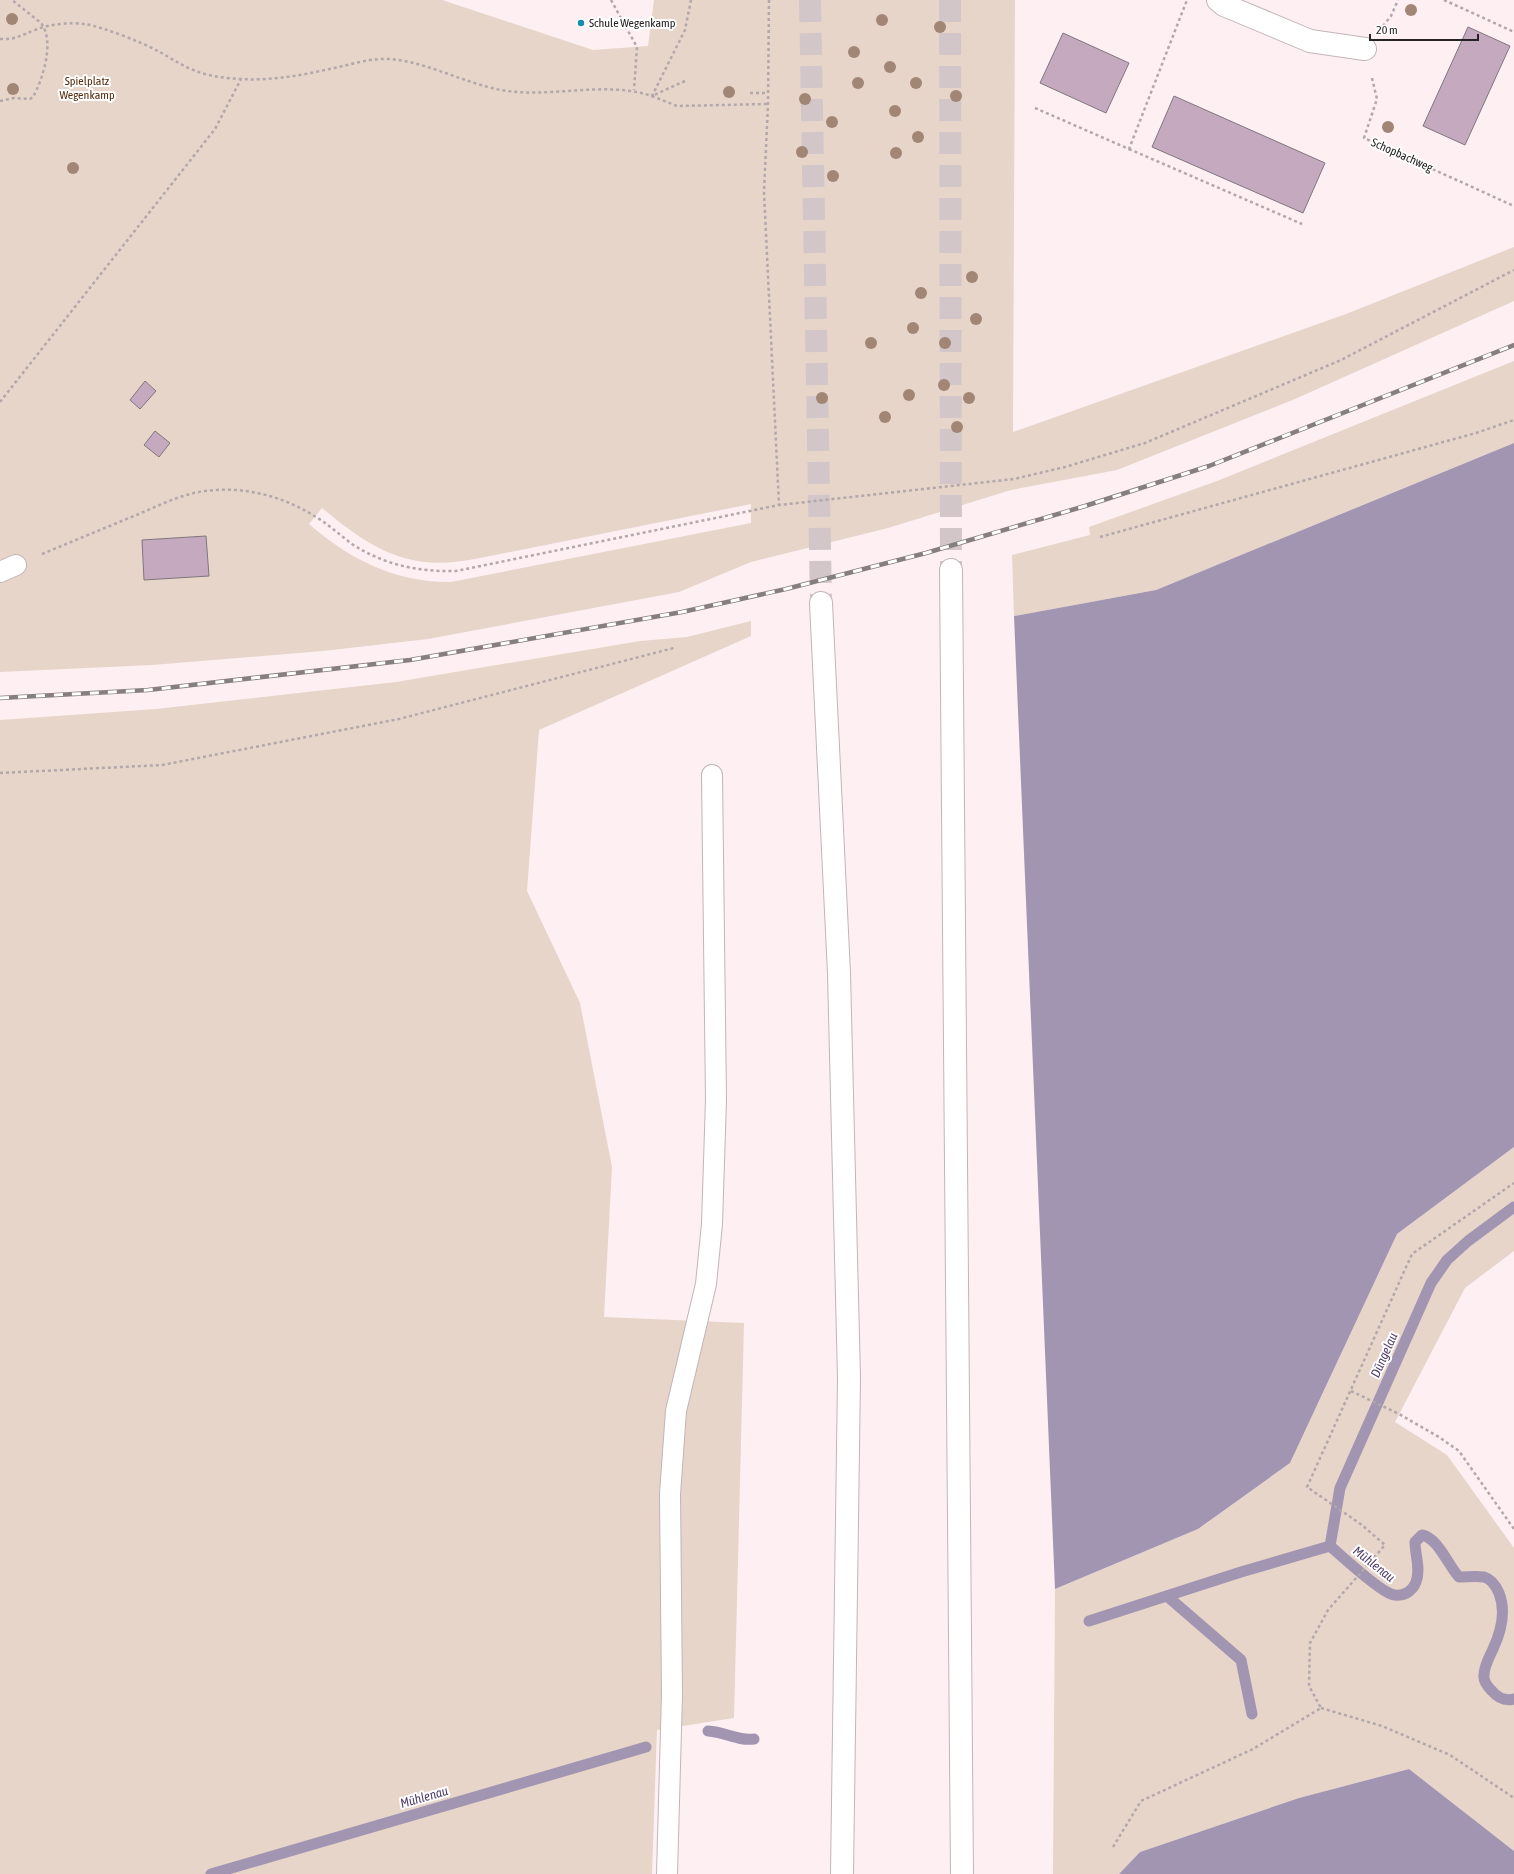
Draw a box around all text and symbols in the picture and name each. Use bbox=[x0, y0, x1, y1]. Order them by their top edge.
place label: Schule Wegenkamp bbox=[589, 16, 676, 30]
scale bar bbox=[1370, 16, 1478, 42]
marker: Schule Wegenkamp bbox=[576, 18, 586, 28]
text: 20 m bbox=[1376, 23, 1398, 37]
park label: Spielplatz Wegenkamp bbox=[59, 74, 115, 102]
street label: Schopbachweg bbox=[1369, 135, 1436, 175]
water label: Düngelau bbox=[1368, 1330, 1400, 1380]
water label: Mühlenau bbox=[1350, 1543, 1398, 1585]
water label: Mühlenau bbox=[398, 1783, 450, 1811]

